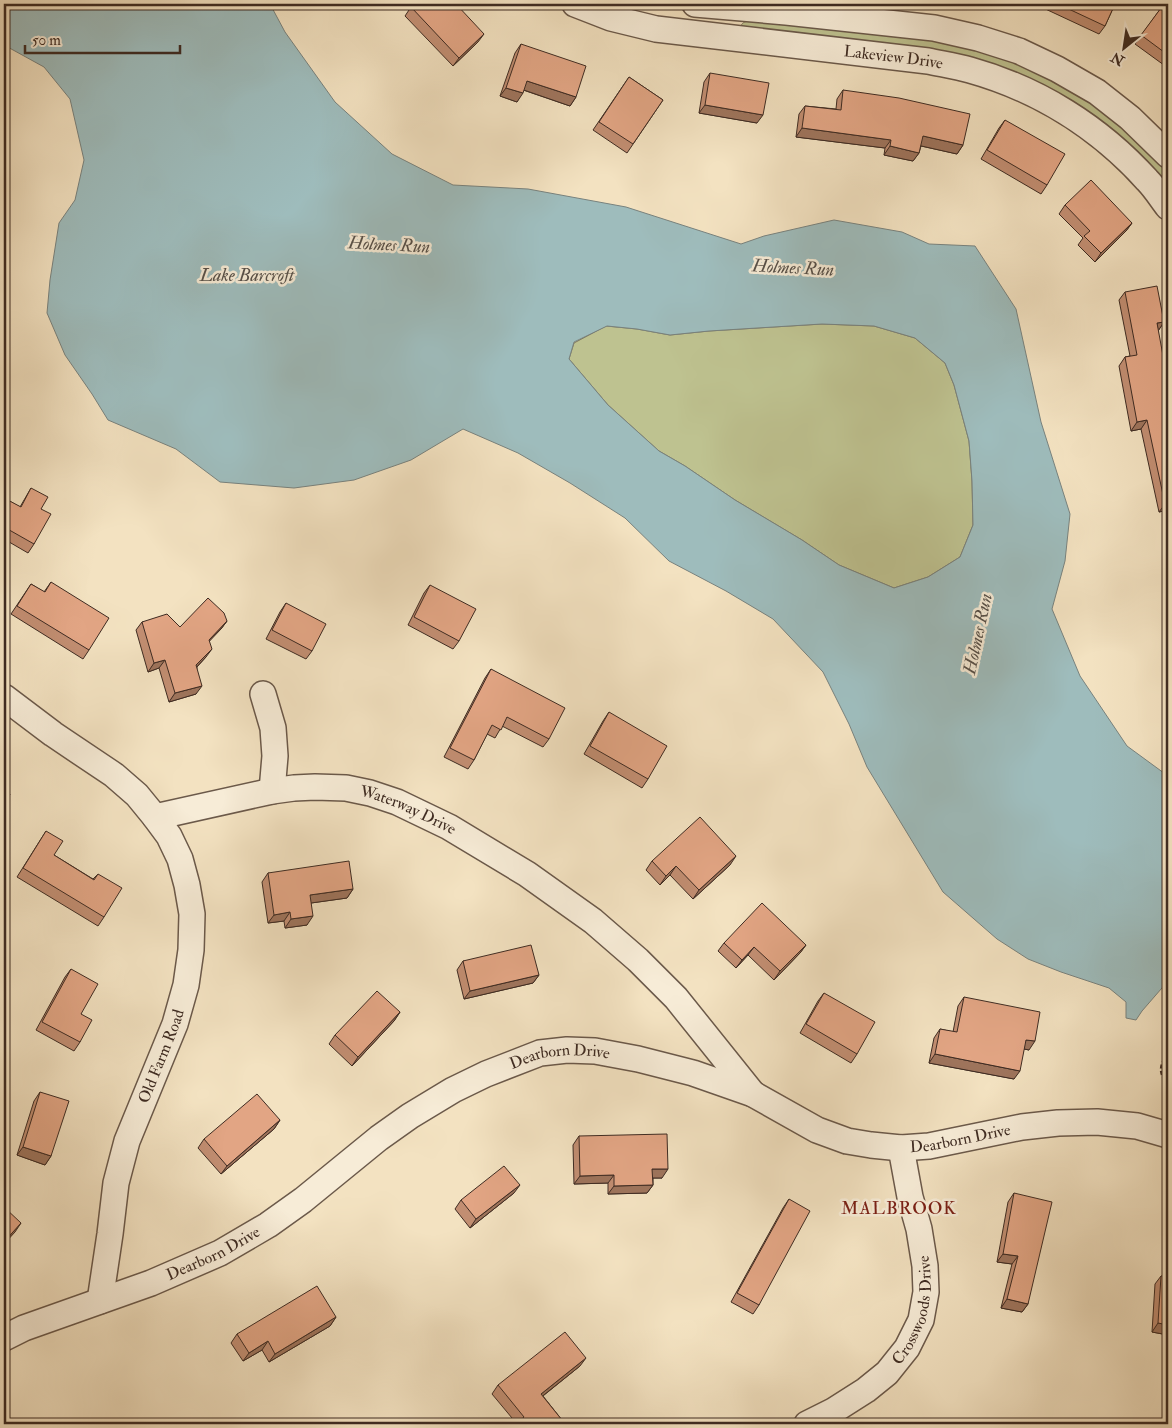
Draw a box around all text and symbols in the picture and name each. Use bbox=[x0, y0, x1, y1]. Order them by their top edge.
scale bar bbox=[25, 22, 180, 54]
north arrow bbox=[1100, 22, 1150, 72]
text: 50 m bbox=[32, 31, 61, 50]
street label: Lakeview Drive bbox=[843, 41, 945, 74]
text: N bbox=[1108, 48, 1128, 70]
water label: Holmes Run bbox=[346, 231, 431, 259]
water label: Holmes Run bbox=[750, 254, 835, 282]
water label: Lake Barcroft bbox=[199, 264, 295, 287]
water label: Holmes Run bbox=[958, 591, 998, 678]
street label: Waterway Drive bbox=[357, 781, 460, 839]
street label: Old Farm Road bbox=[134, 1007, 189, 1106]
street label: Dearborn Drive bbox=[507, 1040, 612, 1074]
street label: Dearborn Drive bbox=[909, 1120, 1013, 1157]
district label: MALBROOK bbox=[841, 1197, 957, 1220]
street label: Dearborn Drive bbox=[163, 1222, 264, 1285]
street label: Crosswoods Drive bbox=[888, 1254, 936, 1369]

